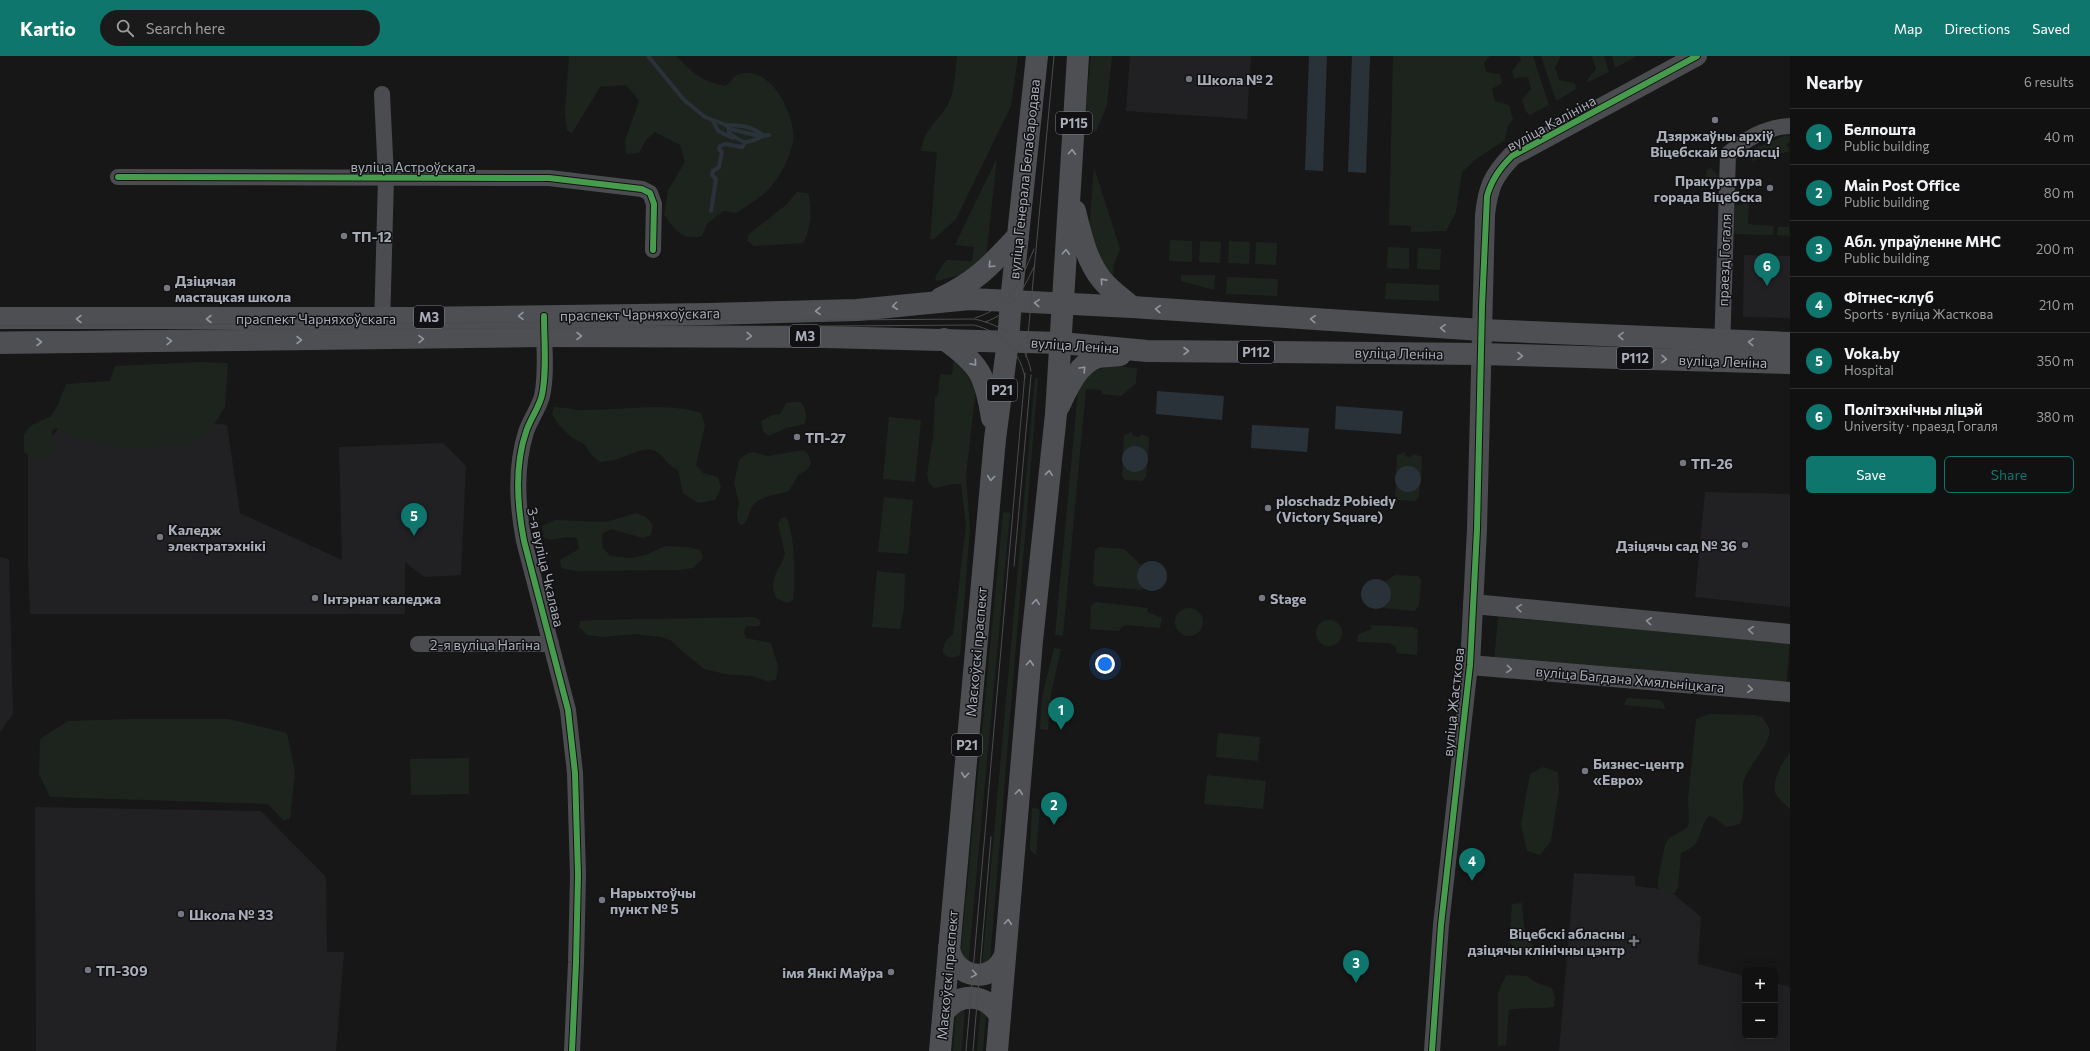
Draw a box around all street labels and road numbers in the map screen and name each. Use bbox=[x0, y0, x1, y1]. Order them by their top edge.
street label: вуліца Генерала Белабародава bbox=[1005, 78, 1043, 280]
street label: вуліца Калініна bbox=[1504, 92, 1598, 154]
road number: Р115 bbox=[1056, 112, 1092, 134]
street label: вуліца Астроўскага bbox=[350, 158, 476, 175]
street label: праезд Гогаля bbox=[1714, 213, 1734, 307]
street label: праспект Чарняхоўскага bbox=[560, 304, 720, 324]
road number: М3 bbox=[414, 306, 444, 328]
street label: праспект Чарняхоўскага bbox=[236, 310, 396, 327]
road number: М3 bbox=[790, 325, 820, 347]
street label: вуліца Леніна bbox=[1030, 333, 1120, 357]
road number: Р112 bbox=[1238, 341, 1274, 363]
street label: вуліца Леніна bbox=[1355, 344, 1443, 362]
road number: Р112 bbox=[1617, 347, 1653, 369]
street label: вуліца Леніна bbox=[1678, 351, 1768, 371]
road number: Р21 bbox=[987, 379, 1017, 401]
street label: 3-я вуліца Чкалава bbox=[524, 506, 568, 628]
street label: Маскоўскі праспект bbox=[962, 586, 990, 718]
street label: 2-я вуліца Нагіна bbox=[430, 636, 540, 653]
street label: вуліца Жасткова bbox=[1439, 647, 1467, 757]
street label: вуліца Багдана Хмяльніцкага bbox=[1535, 662, 1725, 696]
road number: Р21 bbox=[952, 734, 982, 756]
street label: Маскоўскі праспект bbox=[933, 909, 961, 1041]

